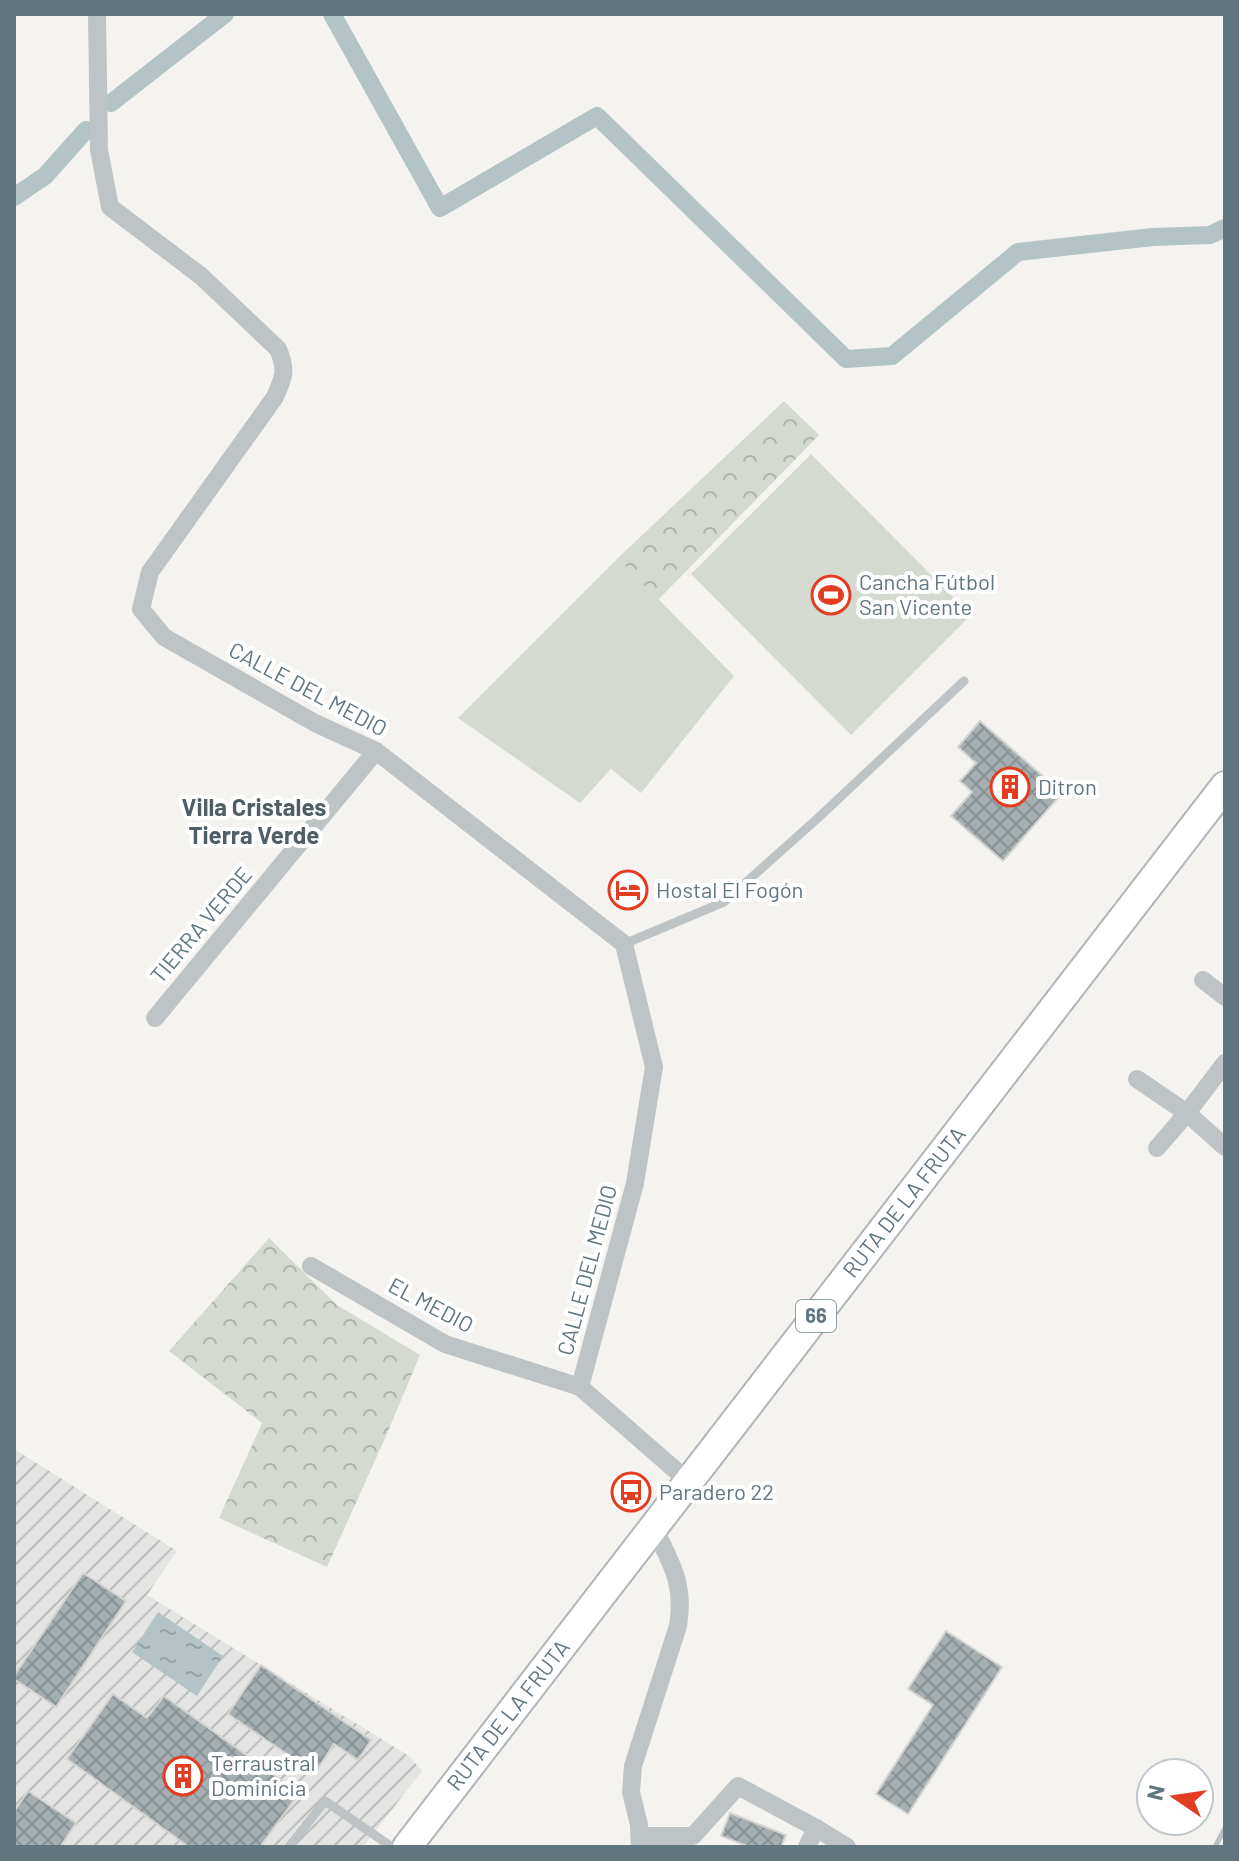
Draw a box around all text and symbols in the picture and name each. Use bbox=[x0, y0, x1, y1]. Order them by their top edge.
place label: Cancha Fútbol San Vicente bbox=[859, 568, 995, 619]
sports icon: Cancha Fútbol San Vicente bbox=[810, 574, 852, 616]
street label: CALLE DEL MEDIO bbox=[225, 636, 392, 741]
building icon: Ditron bbox=[989, 766, 1031, 808]
place label: Ditron bbox=[1038, 773, 1097, 799]
district label: Villa Cristales Tierra Verde bbox=[182, 792, 326, 849]
street label: TIERRA VERDE bbox=[144, 861, 256, 988]
hotel icon: Hostal El Fogón bbox=[607, 869, 649, 911]
place label: Hostal El Fogón bbox=[656, 876, 803, 902]
street label: RUTA DE LA FRUTA bbox=[836, 1121, 970, 1282]
street label: CALLE DEL MEDIO bbox=[551, 1182, 621, 1358]
street label: EL MEDIO bbox=[385, 1271, 478, 1337]
road number: 66 bbox=[796, 1300, 836, 1332]
bus stop icon: Paradero 22 bbox=[610, 1471, 652, 1513]
place label: Paradero 22 bbox=[659, 1478, 774, 1504]
street label: RUTA DE LA FRUTA bbox=[440, 1634, 574, 1795]
place label: Terraustral Dominicia bbox=[211, 1749, 316, 1800]
building icon: Terraustral Dominicia bbox=[162, 1755, 204, 1797]
north arrow bbox=[1135, 1757, 1215, 1837]
text: N bbox=[1140, 1782, 1169, 1802]

